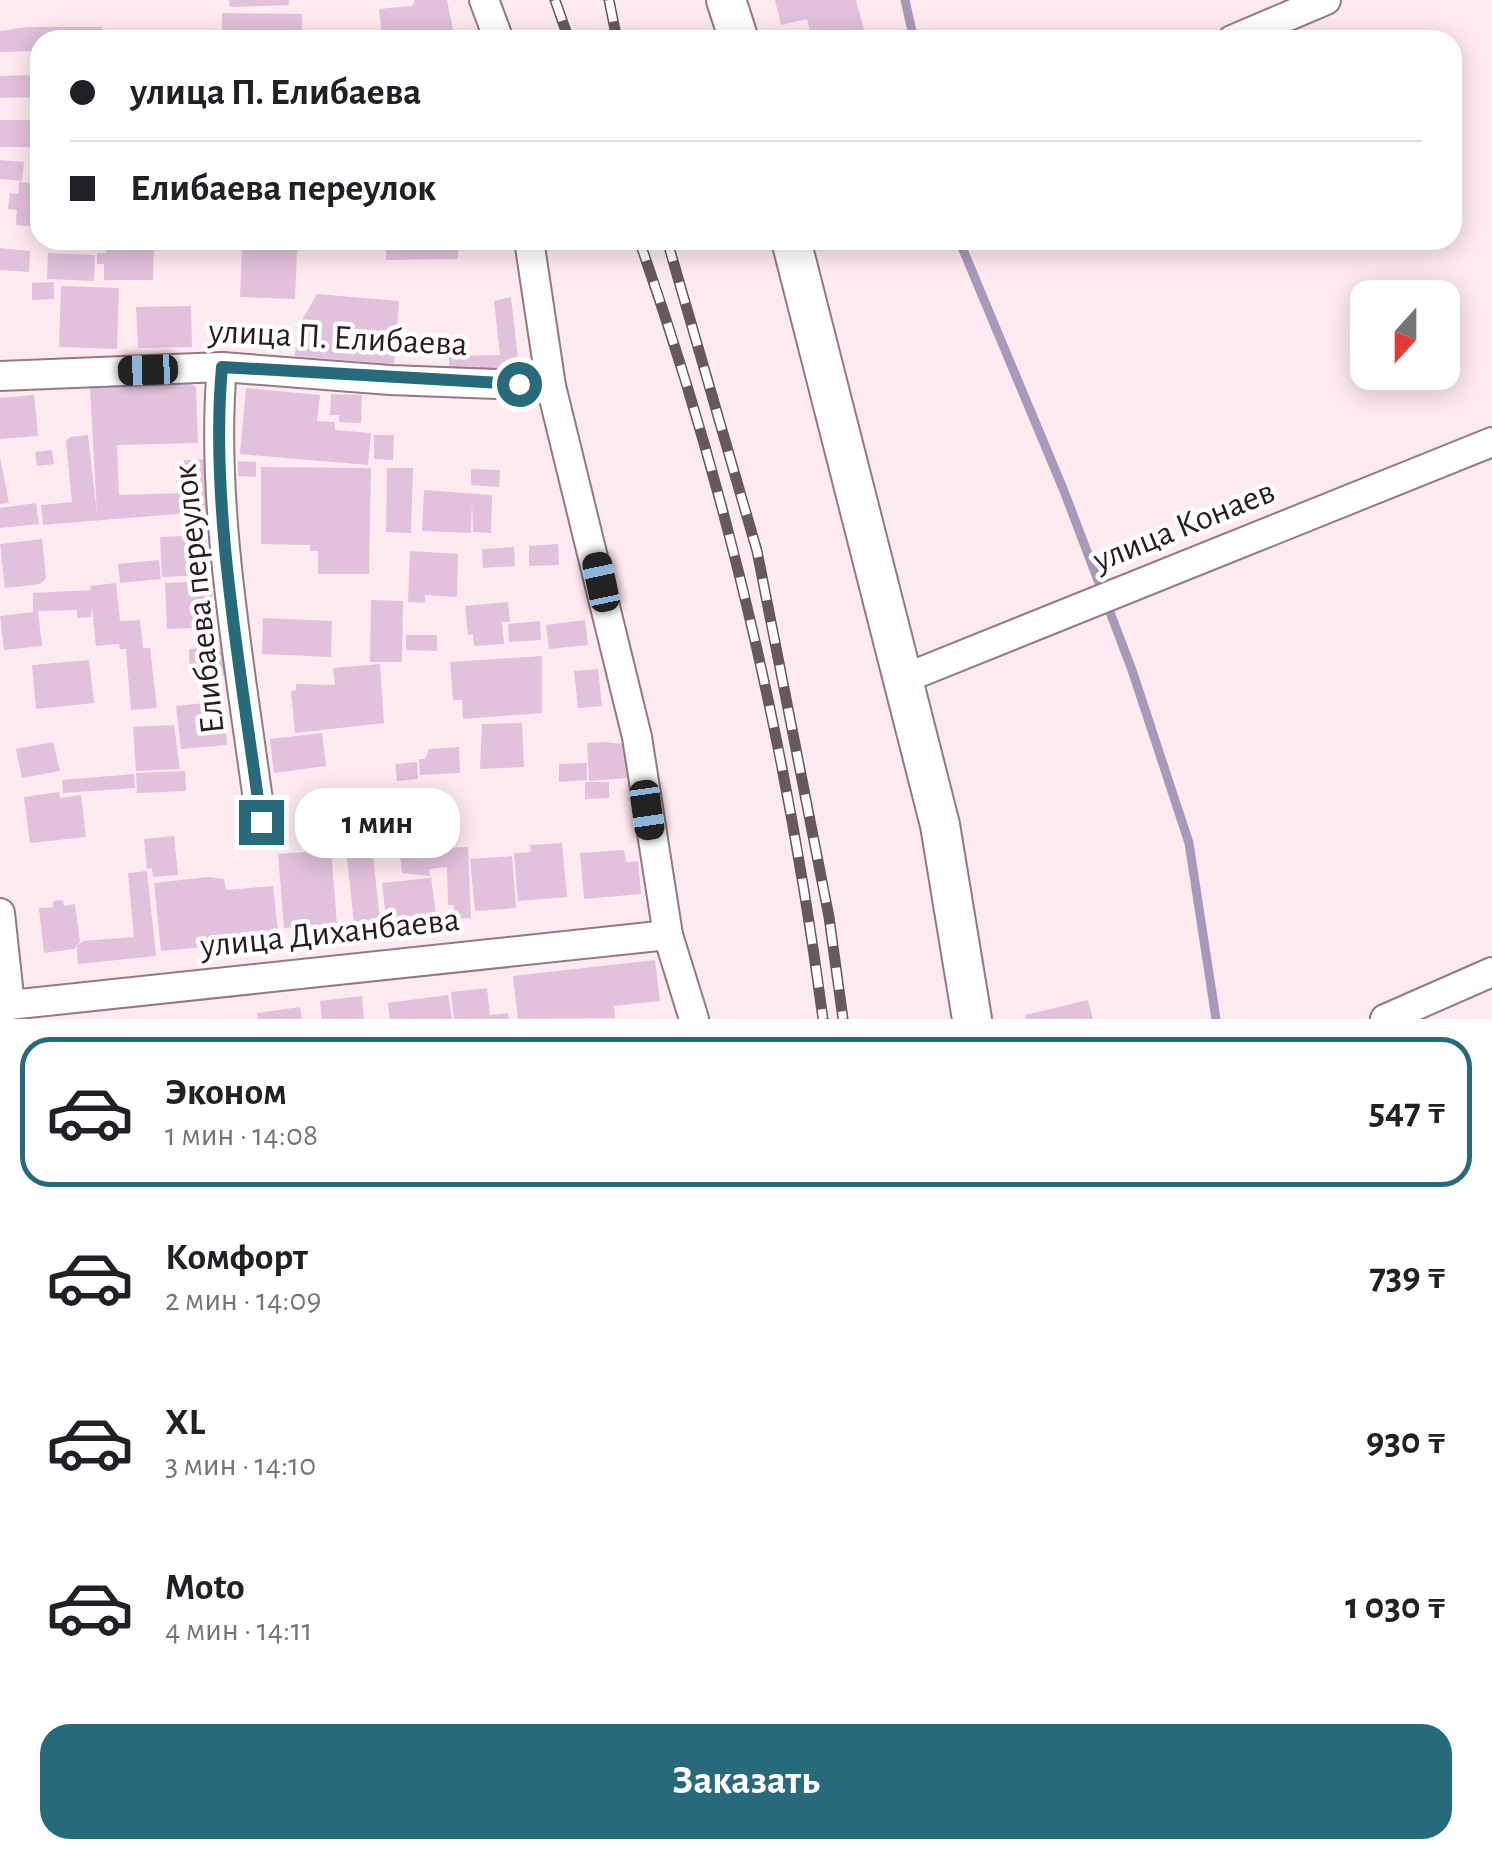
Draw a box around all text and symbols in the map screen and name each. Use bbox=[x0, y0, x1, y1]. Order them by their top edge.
text: улица П. Елибаева bbox=[130, 74, 421, 112]
text: Елибаева переулок bbox=[130, 170, 436, 208]
north arrow bbox=[1350, 280, 1460, 390]
map controls bbox=[1350, 280, 1460, 390]
street label: улица П. Елибаева bbox=[207, 314, 468, 362]
car bbox=[117, 354, 179, 386]
route start bbox=[497, 362, 542, 407]
street label: Елибаева переулок bbox=[167, 462, 231, 736]
street label: улица Конаев bbox=[1087, 474, 1280, 579]
car bbox=[580, 550, 622, 614]
car bbox=[628, 778, 666, 842]
callout: 1 мин bbox=[296, 787, 461, 857]
route end bbox=[239, 800, 284, 845]
text: 1 мин bbox=[342, 807, 413, 839]
street label: улица Диханбаева bbox=[198, 902, 461, 964]
icon: car bbox=[45, 1067, 135, 1157]
text: Эконом bbox=[165, 1074, 287, 1112]
text: 547 ₸ bbox=[1369, 1093, 1447, 1131]
text: 1 мин · 14:08 bbox=[165, 1119, 318, 1151]
icon: car bbox=[45, 1232, 135, 1322]
text: Комфорт bbox=[165, 1239, 308, 1277]
text: 739 ₸ bbox=[1369, 1258, 1447, 1296]
text: 2 мин · 14:09 bbox=[165, 1284, 322, 1316]
icon: car bbox=[45, 1397, 135, 1487]
text: XL bbox=[165, 1404, 205, 1442]
text: 930 ₸ bbox=[1366, 1423, 1447, 1461]
text: 3 мин · 14:10 bbox=[165, 1449, 316, 1481]
icon: car bbox=[45, 1562, 135, 1652]
text: Moto bbox=[165, 1569, 245, 1607]
text: 1 030 ₸ bbox=[1345, 1588, 1447, 1626]
text: 4 мин · 14:11 bbox=[165, 1614, 312, 1646]
button: Заказать bbox=[40, 1724, 1452, 1839]

